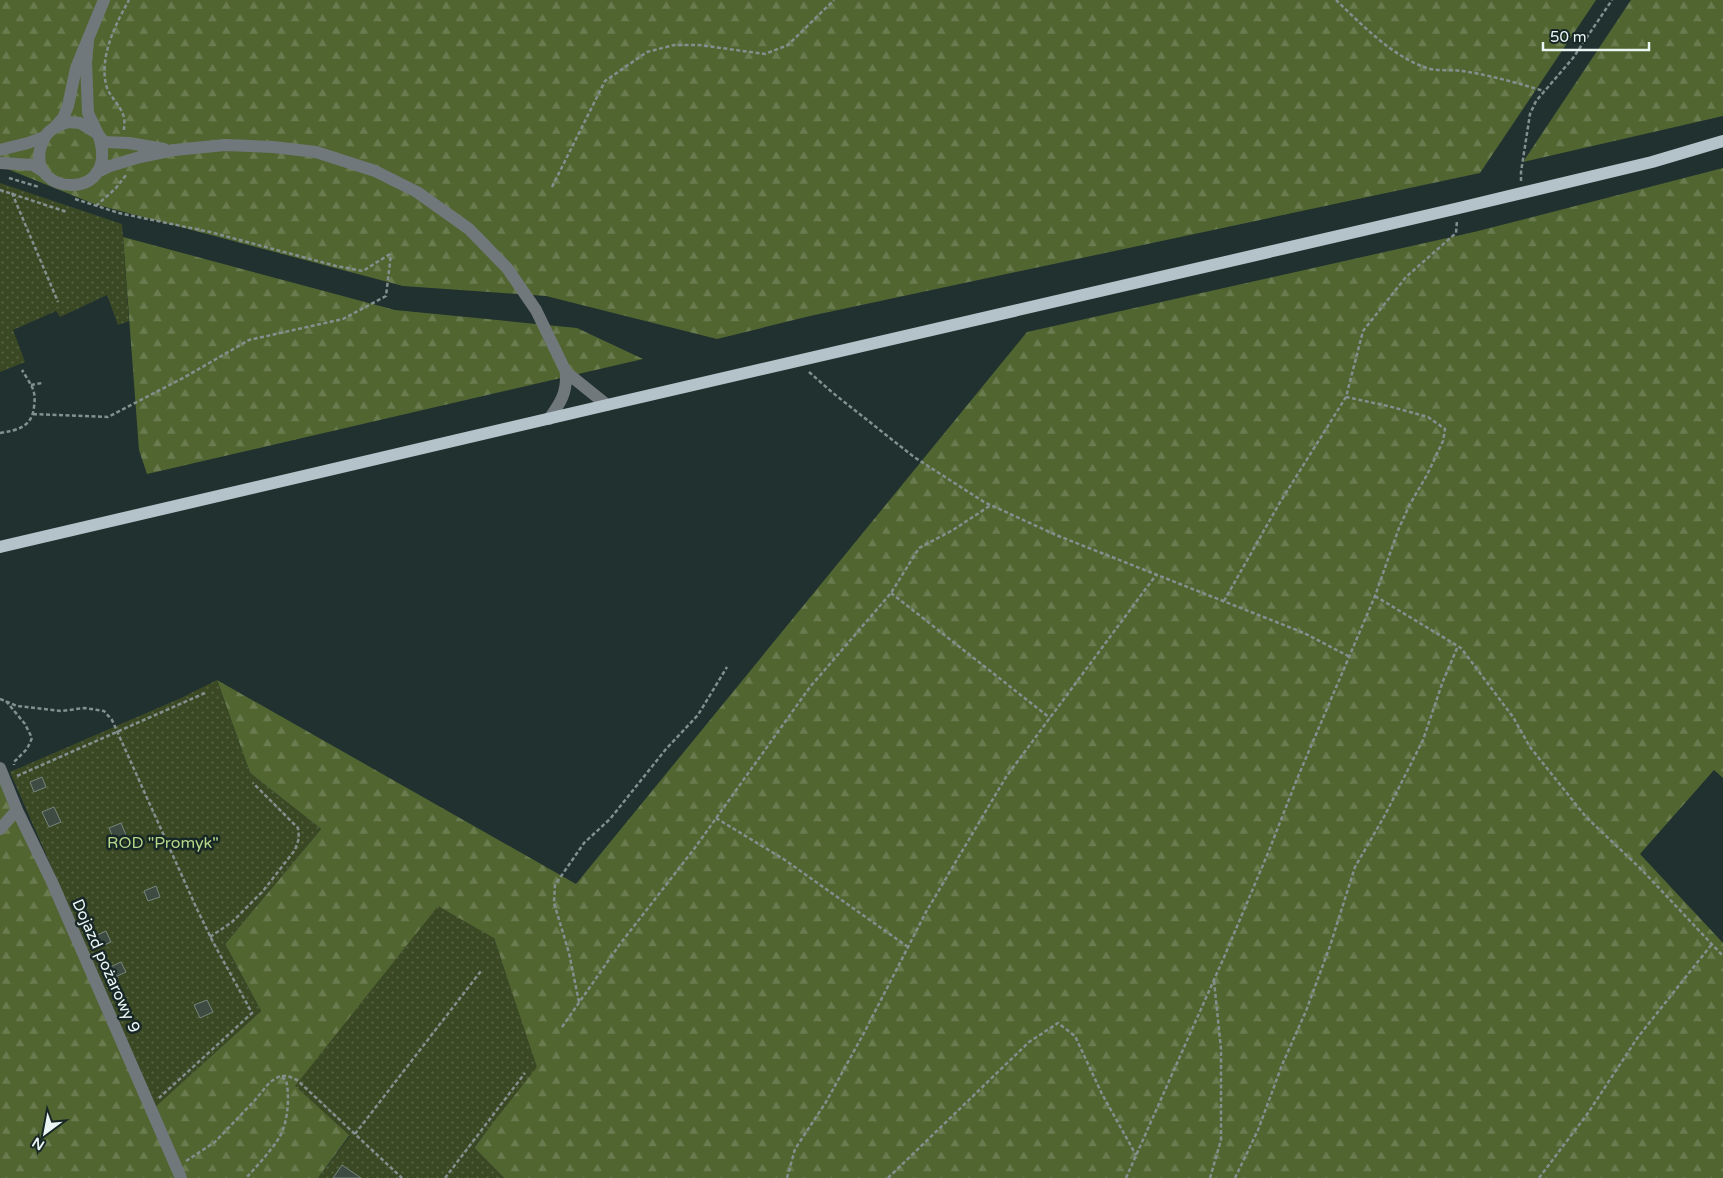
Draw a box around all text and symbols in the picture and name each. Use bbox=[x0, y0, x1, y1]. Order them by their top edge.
scale bar bbox=[1543, 20, 1649, 52]
text: 50 m bbox=[1550, 28, 1587, 46]
park label: ROD "Promyk" bbox=[107, 833, 219, 853]
street label: Dojazd pożarowy 9 bbox=[67, 896, 145, 1036]
north arrow bbox=[20, 1108, 70, 1158]
text: N bbox=[29, 1133, 48, 1154]

